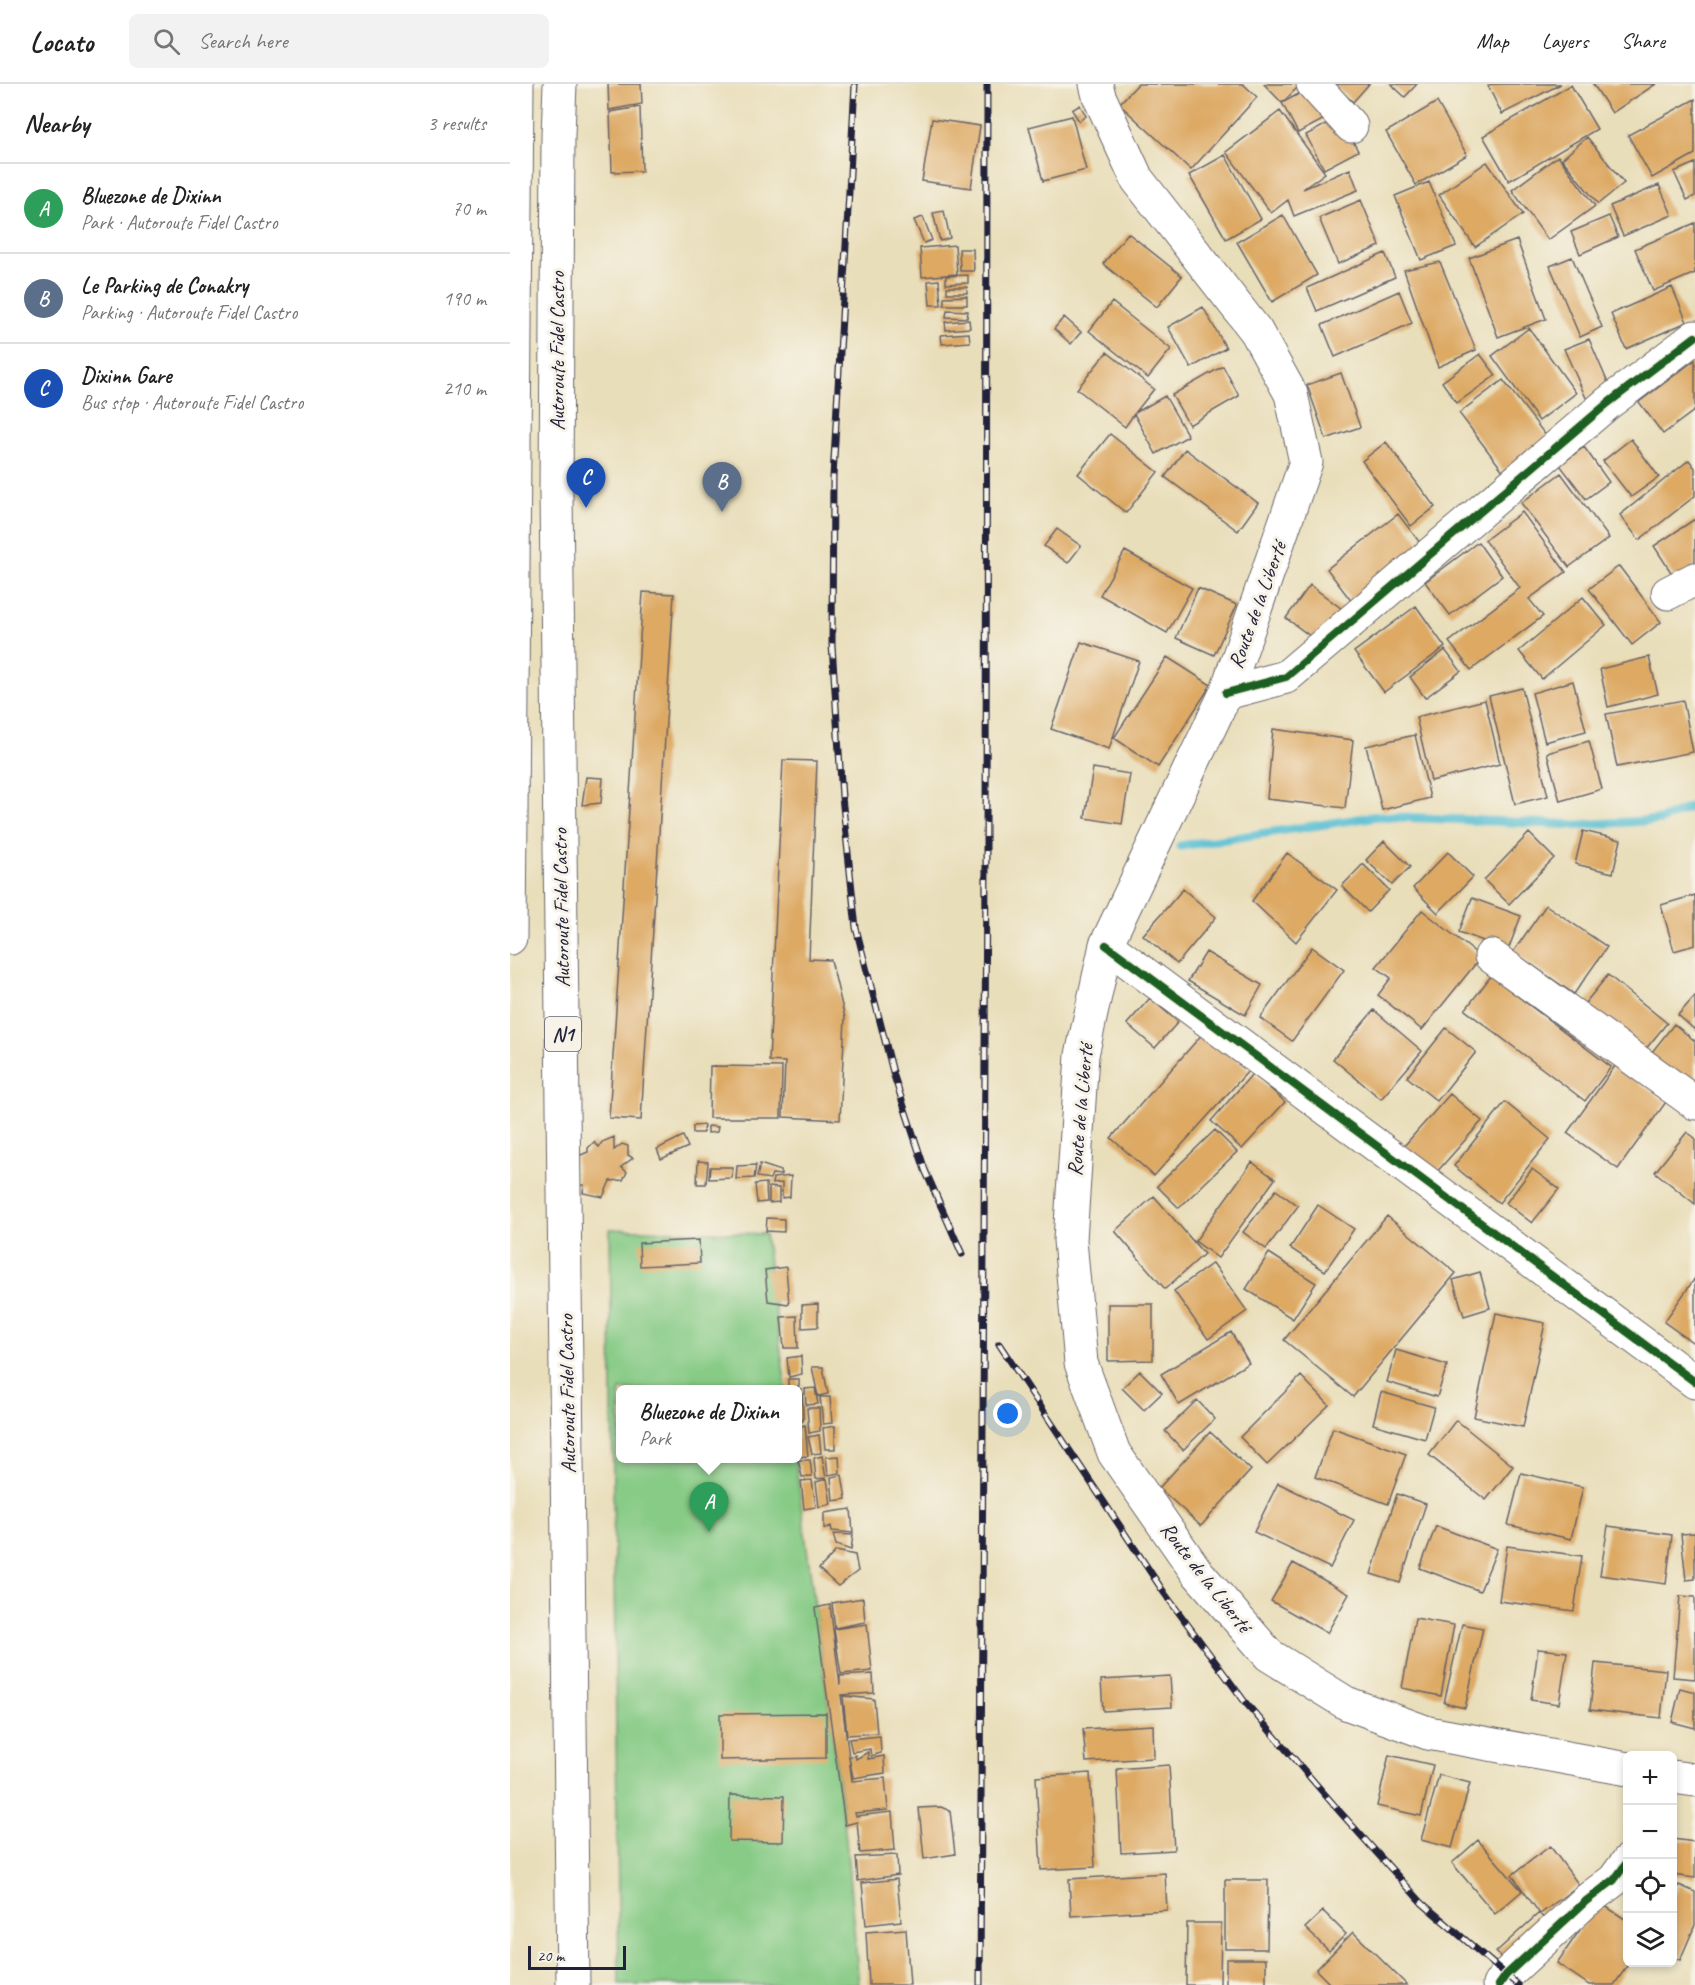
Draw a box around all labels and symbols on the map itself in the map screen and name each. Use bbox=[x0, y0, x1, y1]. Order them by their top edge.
street label: Autoroute Fidel Castro bbox=[544, 270, 570, 430]
pin: C bbox=[566, 458, 606, 508]
pin: B bbox=[702, 462, 742, 512]
street label: Route de la Liberté bbox=[1222, 535, 1293, 672]
street label: Autoroute Fidel Castro bbox=[547, 827, 575, 988]
road number: N1 bbox=[545, 1017, 581, 1051]
street label: Route de la Liberté bbox=[1061, 1040, 1099, 1177]
street label: Autoroute Fidel Castro bbox=[553, 1313, 581, 1474]
your location bbox=[993, 1399, 1022, 1428]
pin: A bbox=[690, 1482, 728, 1532]
street label: Route de la Liberté bbox=[1155, 1517, 1259, 1640]
scale bar bbox=[528, 1943, 626, 1970]

